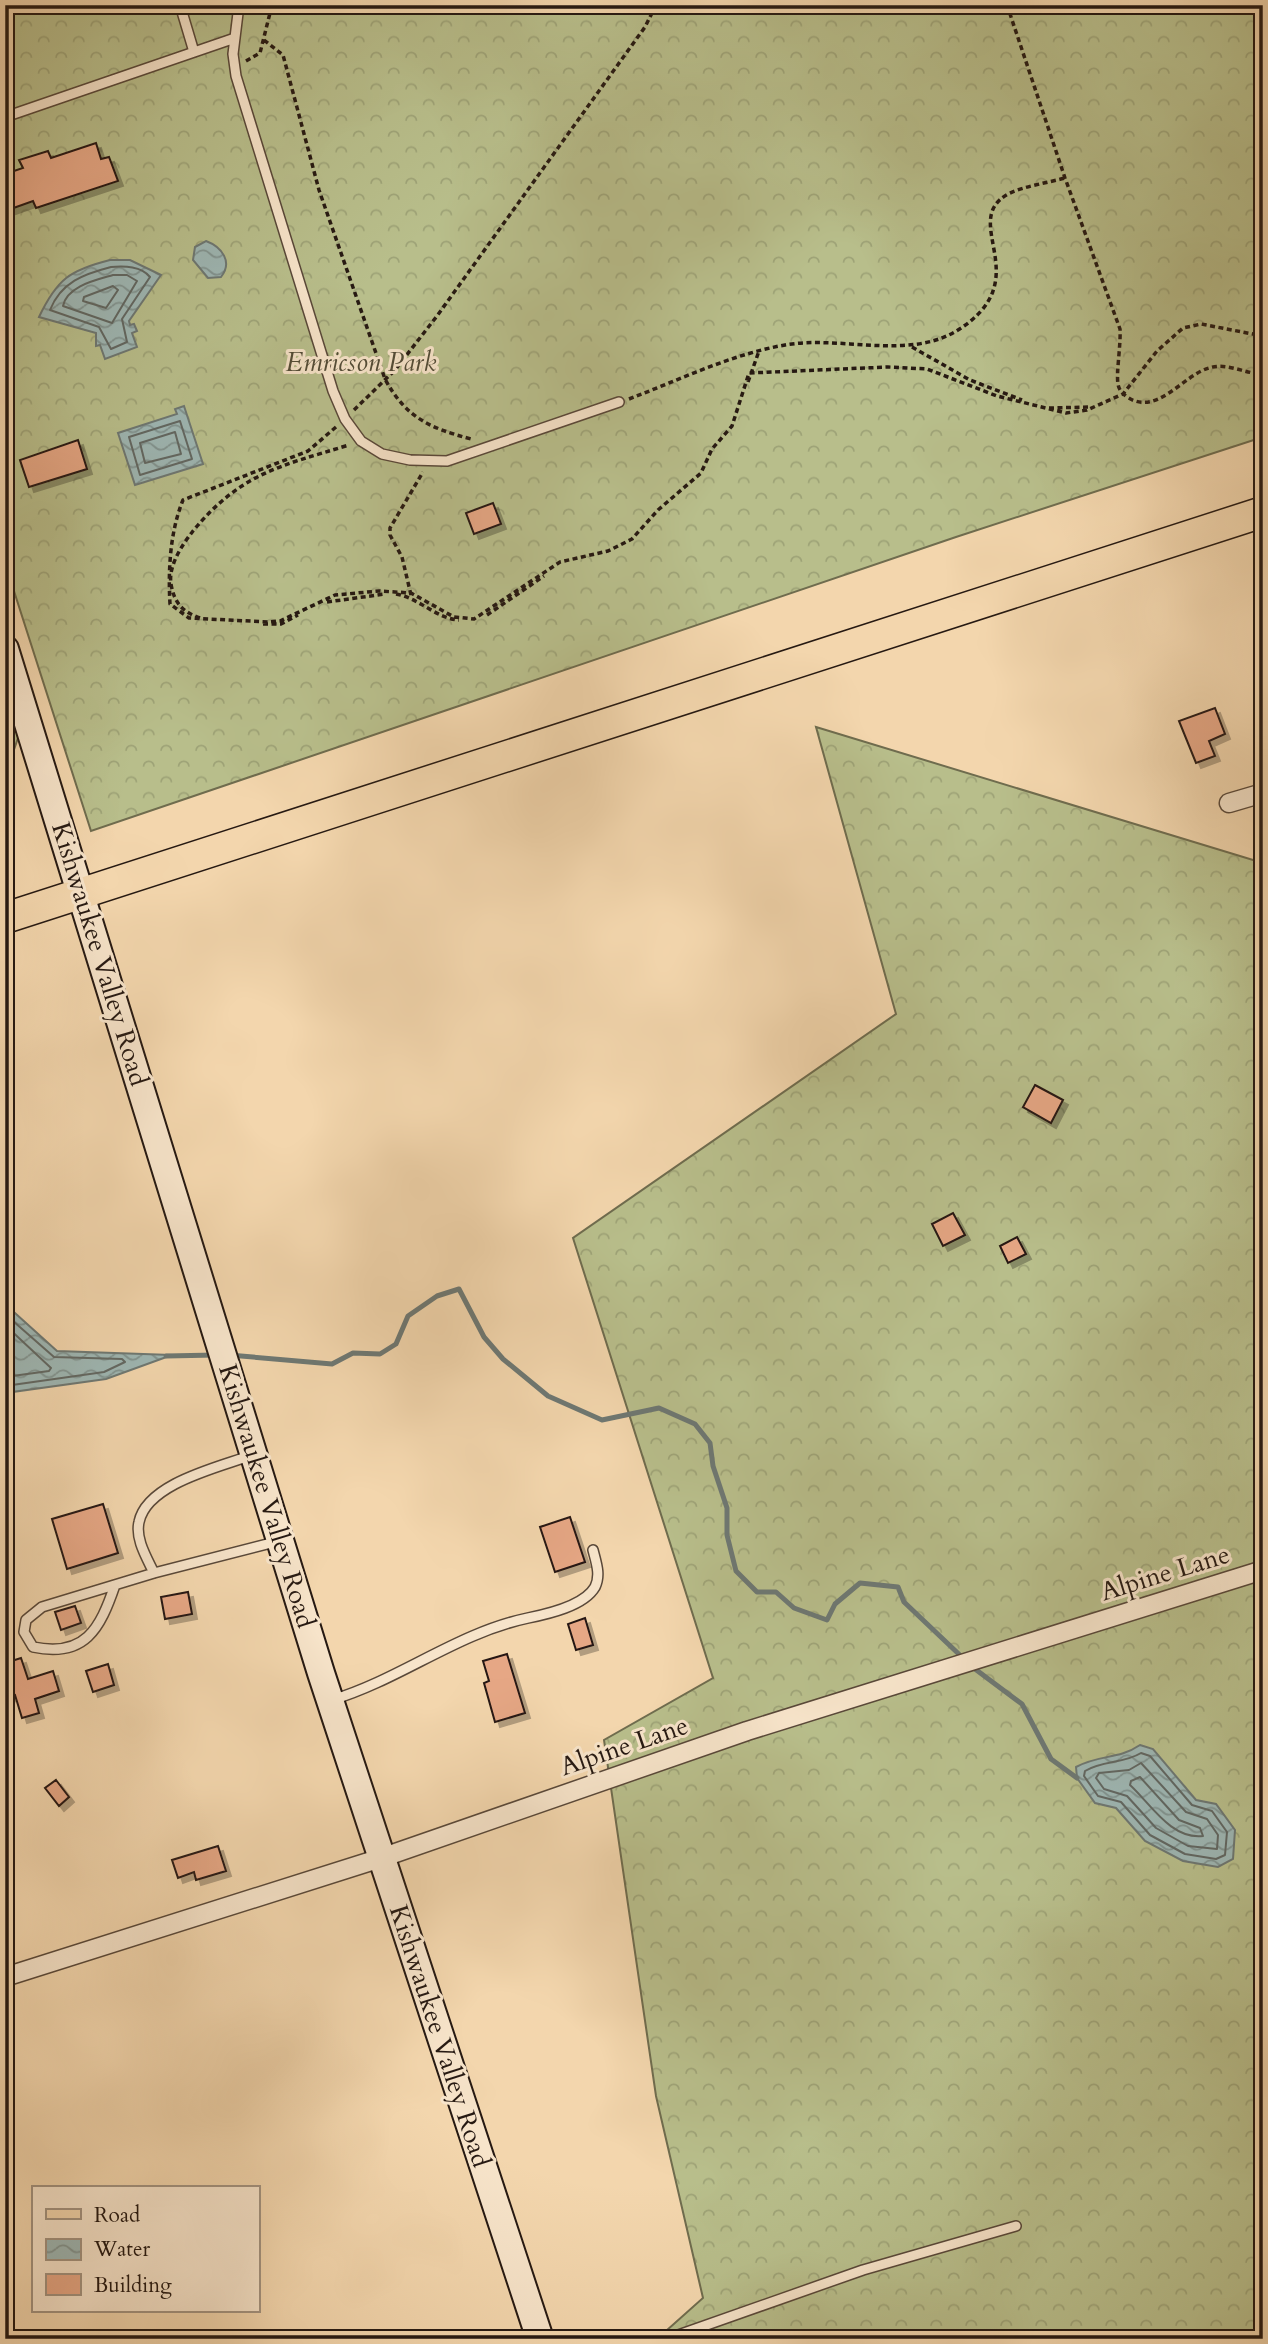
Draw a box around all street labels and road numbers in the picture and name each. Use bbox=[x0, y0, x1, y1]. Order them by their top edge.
street label: Kishwaukee Valley Road bbox=[43, 818, 157, 1090]
street label: Kishwaukee Valley Road bbox=[210, 1360, 324, 1632]
street label: Alpine Lane bbox=[1096, 1537, 1234, 1609]
street label: Alpine Lane bbox=[555, 1708, 693, 1784]
street label: Kishwaukee Valley Road bbox=[381, 1900, 499, 2172]

